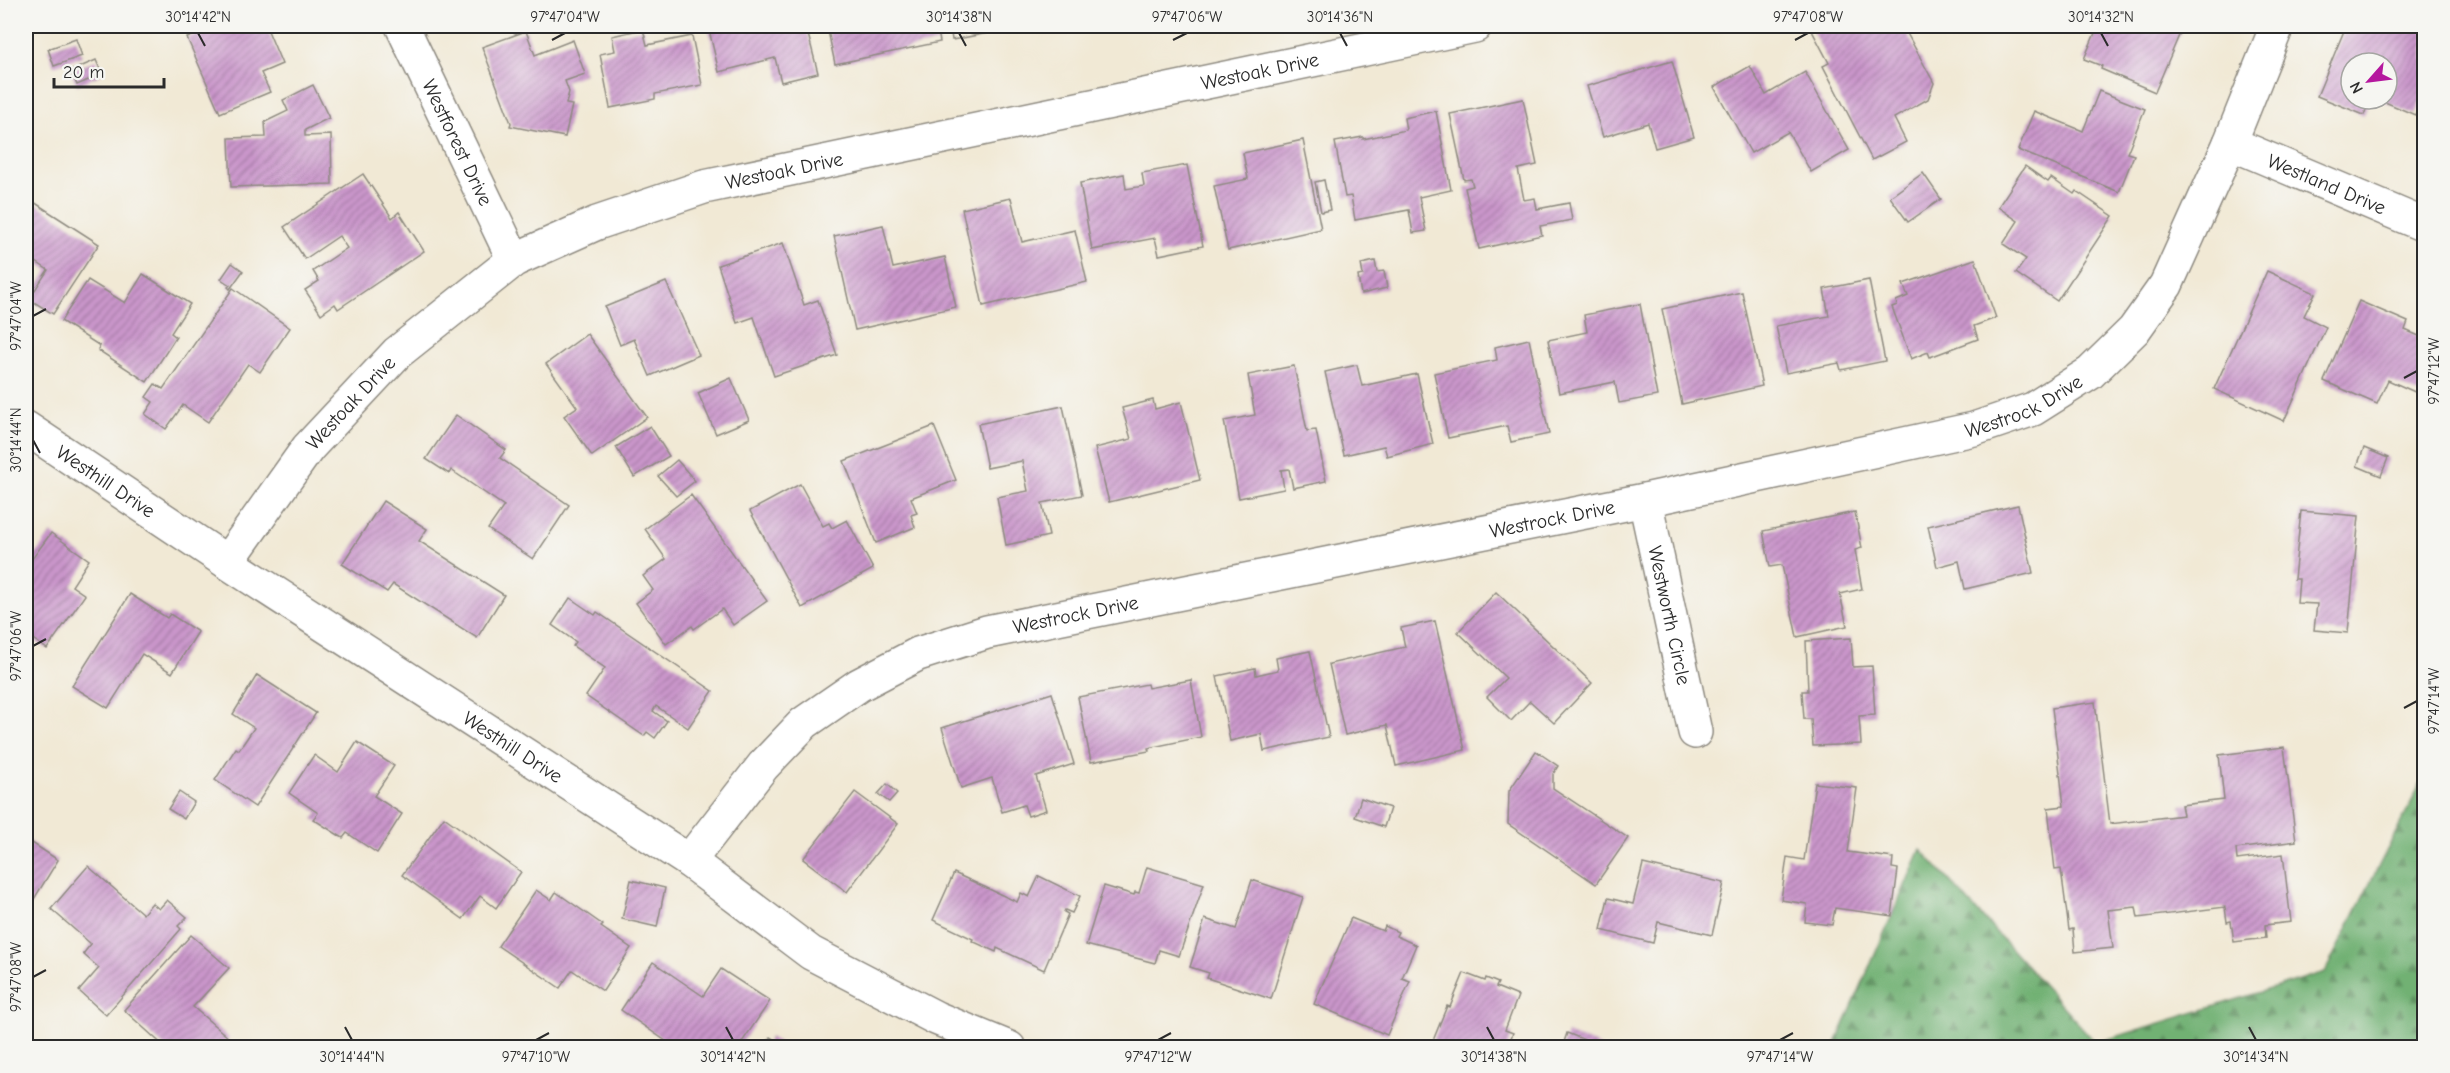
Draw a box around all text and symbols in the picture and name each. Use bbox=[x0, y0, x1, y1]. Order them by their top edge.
text: 30°14'42"N bbox=[165, 8, 231, 26]
text: 97°47'04"W bbox=[530, 8, 600, 26]
text: 30°14'38"N bbox=[926, 8, 992, 26]
text: 97°47'06"W bbox=[1152, 8, 1222, 26]
text: 30°14'36"N bbox=[1307, 8, 1373, 26]
text: 97°47'08"W bbox=[1773, 8, 1843, 26]
text: 30°14'32"N bbox=[2068, 8, 2134, 26]
street label: Westoak Drive bbox=[1199, 48, 1321, 95]
scale bar bbox=[54, 51, 164, 89]
north arrow bbox=[2339, 51, 2399, 111]
text: 20 m bbox=[63, 62, 104, 83]
street label: Westforest Drive bbox=[417, 76, 497, 209]
text: N bbox=[2346, 79, 2367, 96]
street label: Westoak Drive bbox=[723, 147, 845, 194]
street label: Westland Drive bbox=[2264, 149, 2389, 220]
text: 97°47'04"W bbox=[7, 281, 25, 351]
text: 97°47'12"W bbox=[2425, 338, 2443, 404]
street label: Westoak Drive bbox=[301, 351, 400, 455]
street label: Westrock Drive bbox=[1963, 370, 2087, 443]
text: 30°14'44"N bbox=[7, 407, 25, 473]
street label: Westhill Drive bbox=[52, 441, 159, 523]
street label: Westrock Drive bbox=[1487, 495, 1617, 543]
street label: Westworth Circle bbox=[1643, 544, 1696, 687]
street label: Westrock Drive bbox=[1011, 591, 1140, 639]
text: 97°47'06"W bbox=[7, 611, 25, 681]
text: 97°47'14"W bbox=[2425, 668, 2443, 734]
street label: Westhill Drive bbox=[458, 707, 567, 788]
text: 97°47'08"W bbox=[7, 942, 25, 1012]
text: 30°14'44"N bbox=[319, 1048, 385, 1066]
text: 97°47'10"W bbox=[502, 1048, 570, 1066]
text: 30°14'42"N bbox=[700, 1048, 766, 1066]
text: 97°47'12"W bbox=[1125, 1048, 1191, 1066]
text: 30°14'38"N bbox=[1461, 1048, 1527, 1066]
text: 97°47'14"W bbox=[1747, 1048, 1813, 1066]
text: 30°14'34"N bbox=[2223, 1048, 2289, 1066]

